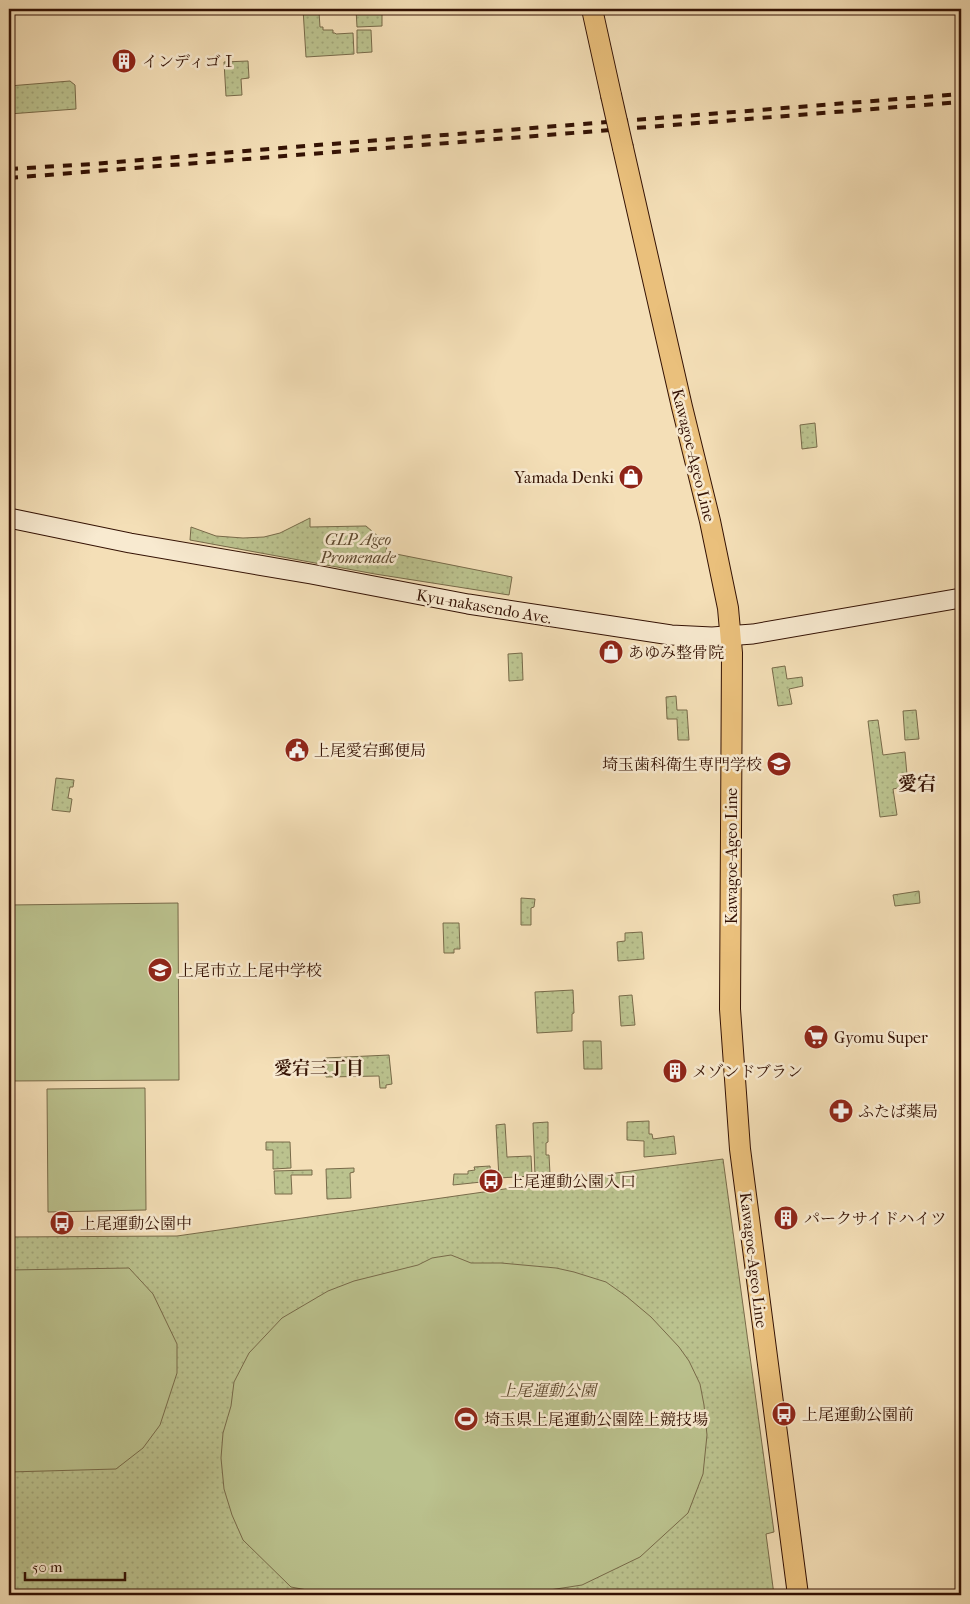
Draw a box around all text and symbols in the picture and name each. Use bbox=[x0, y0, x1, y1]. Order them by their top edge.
building icon: インディゴⅠ bbox=[111, 48, 137, 74]
place label: インディゴⅠ bbox=[142, 52, 237, 71]
street label: Kawagoe-Ageo Line bbox=[668, 387, 719, 524]
shop icon: Yamada Denki bbox=[618, 464, 644, 490]
place label: Yamada Denki bbox=[513, 468, 614, 487]
park label: GLP Ageo Promenade bbox=[319, 530, 396, 567]
street label: Kyu-nakasendo Ave. bbox=[415, 585, 553, 628]
shop icon: あゆみ整骨院 bbox=[598, 639, 624, 665]
place label: あゆみ整骨院 bbox=[628, 643, 724, 662]
public building icon: 上尾愛宕郵便局 bbox=[284, 737, 310, 763]
place label: 上尾愛宕郵便局 bbox=[314, 741, 426, 760]
school or university icon: 埼玉歯科衛生専門学校 bbox=[766, 751, 792, 777]
place label: 埼玉歯科衛生専門学校 bbox=[602, 755, 762, 774]
district label: 愛宕 bbox=[898, 773, 936, 795]
street label: Kawagoe-Ageo Line bbox=[722, 788, 741, 924]
school or university icon: 上尾市立上尾中学校 bbox=[147, 957, 173, 983]
place label: 上尾市立上尾中学校 bbox=[178, 961, 322, 980]
supermarket icon: Gyomu Super bbox=[803, 1024, 829, 1050]
place label: Gyomu Super bbox=[834, 1028, 928, 1047]
district label: 愛宕三丁目 bbox=[274, 1058, 364, 1079]
building icon: メゾンドブラン bbox=[662, 1058, 688, 1084]
place label: メゾンドブラン bbox=[692, 1062, 803, 1081]
pharmacy icon: ふたば薬局 bbox=[828, 1098, 854, 1124]
place label: ふたば薬局 bbox=[858, 1102, 938, 1121]
bus stop icon: 上尾運動公園入口 bbox=[478, 1168, 504, 1194]
place label: 上尾運動公園入口 bbox=[508, 1172, 636, 1191]
street label: Kawagoe-Ageo Line bbox=[736, 1191, 771, 1329]
building icon: パークサイドハイツ bbox=[773, 1205, 799, 1231]
place label: パークサイドハイツ bbox=[804, 1209, 947, 1228]
bus stop icon: 上尾運動公園中 bbox=[49, 1210, 75, 1236]
place label: 上尾運動公園中 bbox=[80, 1214, 192, 1233]
park label: 上尾運動公園 bbox=[500, 1381, 599, 1400]
bus stop icon: 上尾運動公園前 bbox=[771, 1401, 797, 1427]
place label: 上尾運動公園前 bbox=[802, 1405, 914, 1424]
sports icon: 埼玉県上尾運動公園陸上競技場 bbox=[453, 1406, 479, 1432]
place label: 埼玉県上尾運動公園陸上競技場 bbox=[484, 1410, 708, 1429]
scale bar bbox=[25, 1549, 125, 1581]
text: 50 m bbox=[32, 1558, 63, 1576]

